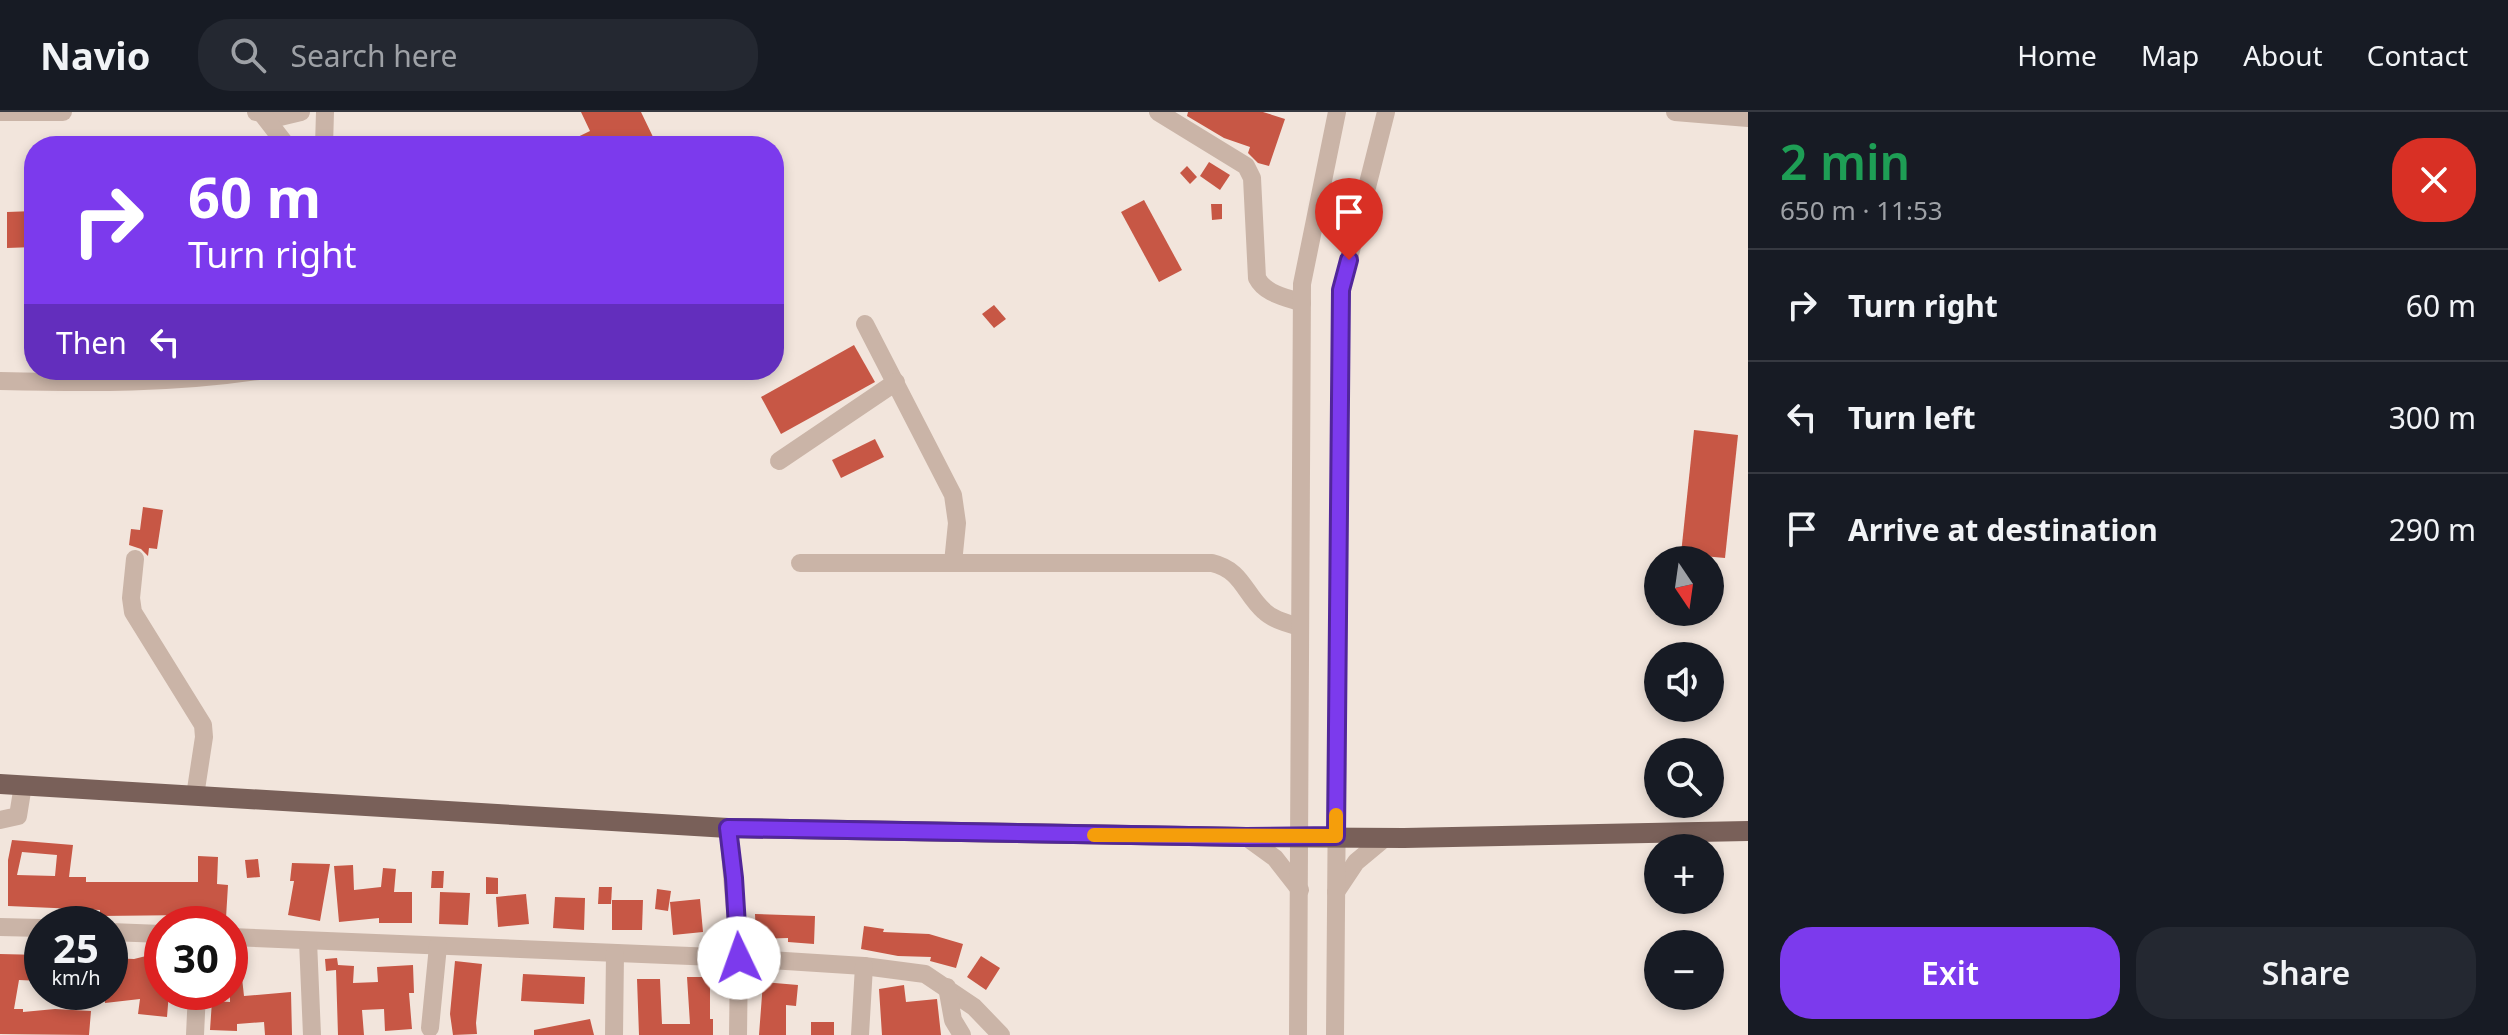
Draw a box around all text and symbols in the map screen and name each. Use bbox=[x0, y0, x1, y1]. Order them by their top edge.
search box bbox=[198, 19, 758, 91]
text: Navio bbox=[40, 29, 150, 81]
icon: search bbox=[226, 33, 270, 77]
text: Search here bbox=[290, 35, 457, 76]
text: Home bbox=[2017, 36, 2097, 74]
text: Map bbox=[2141, 36, 2199, 74]
text: About bbox=[2243, 36, 2323, 74]
text: Contact bbox=[2367, 36, 2468, 74]
text: 2 min bbox=[1780, 129, 1910, 194]
button: close bbox=[2392, 138, 2476, 222]
text: 60 m bbox=[188, 158, 321, 234]
icon: right bbox=[56, 168, 160, 272]
pin bbox=[1315, 178, 1383, 260]
icon: arrive bbox=[1327, 190, 1371, 234]
text: 650 m · 11:53 bbox=[1780, 192, 1943, 228]
text: Turn right bbox=[188, 230, 356, 279]
icon: right bbox=[1780, 283, 1824, 327]
text: Turn right bbox=[1848, 285, 1998, 326]
text: 60 m bbox=[2406, 285, 2476, 326]
icon: left bbox=[143, 320, 187, 364]
text: Then bbox=[56, 322, 127, 363]
icon: left bbox=[1780, 395, 1824, 439]
text: Turn left bbox=[1848, 397, 1976, 438]
text: 300 m bbox=[2389, 397, 2476, 438]
icon: arrive bbox=[1780, 507, 1824, 551]
text: Arrive at destination bbox=[1848, 509, 2158, 550]
text: 290 m bbox=[2389, 509, 2476, 550]
north arrow bbox=[1644, 546, 1724, 626]
map controls bbox=[1644, 546, 1724, 1010]
button: sound bbox=[1644, 642, 1724, 722]
button: search bbox=[1644, 738, 1724, 818]
button: + bbox=[1644, 834, 1724, 914]
speed limit sign: 30 bbox=[144, 906, 248, 1010]
position arrow bbox=[697, 916, 781, 1000]
text: 25 bbox=[53, 920, 99, 975]
button: Exit bbox=[1780, 927, 2120, 1019]
button: Share bbox=[2136, 927, 2476, 1019]
button: − bbox=[1644, 930, 1724, 1010]
text: km/h bbox=[51, 964, 101, 991]

